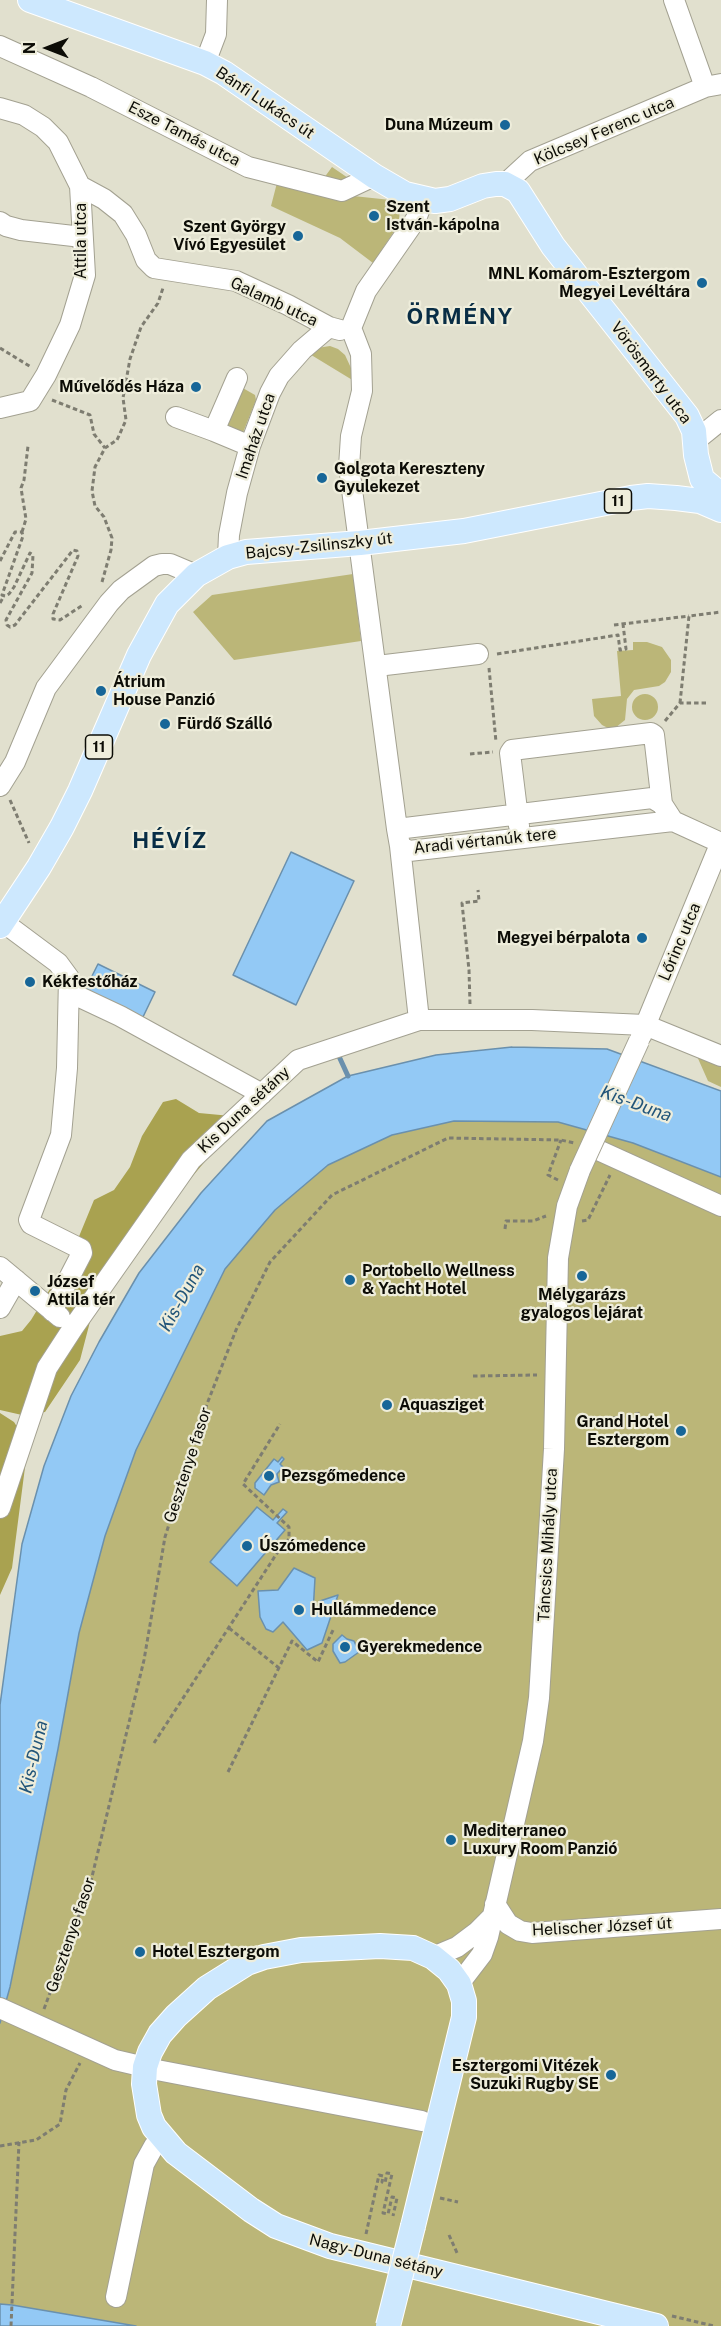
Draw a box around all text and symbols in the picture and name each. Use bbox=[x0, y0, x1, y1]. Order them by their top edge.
north arrow bbox=[18, 18, 78, 78]
text: N bbox=[20, 42, 39, 54]
street label: Bánfi Lukács út bbox=[212, 63, 318, 143]
street label: Kölcsey Ferenc utca bbox=[531, 93, 677, 169]
street label: Esze Tamás utca bbox=[125, 98, 243, 170]
place label: Duna Múzeum bbox=[385, 115, 493, 135]
marker: Duna Múzeum bbox=[498, 118, 512, 132]
place label: Szent István-kápolna bbox=[386, 197, 500, 235]
street label: Attila utca bbox=[71, 203, 91, 279]
marker: Szent István-kápolna bbox=[367, 209, 381, 223]
place label: Szent György Vívó Egyesület bbox=[173, 217, 286, 255]
marker: Szent György Vívó Egyesület bbox=[291, 229, 305, 243]
place label: MNL Komárom-Esztergom Megyei Levéltára bbox=[488, 264, 690, 302]
street label: Galamb utca bbox=[227, 273, 321, 331]
marker: MNL Komárom-Esztergom Megyei Levéltára bbox=[695, 276, 709, 290]
district label: ÖRMÉNY bbox=[406, 304, 514, 330]
street label: Vörösmarty utca bbox=[607, 318, 695, 428]
place label: Művelődés Háza bbox=[59, 377, 184, 397]
marker: Művelődés Háza bbox=[189, 380, 203, 394]
street label: Imaház utca bbox=[232, 391, 280, 481]
place label: Golgota Kereszteny Gyulekezet bbox=[334, 459, 485, 497]
marker: Golgota Kereszteny Gyulekezet bbox=[315, 471, 329, 485]
road number: 11 bbox=[604, 489, 632, 513]
street label: Bajcsy-Zsilinszky út bbox=[245, 529, 393, 563]
place label: Átrium House Panzió bbox=[113, 672, 215, 710]
marker: Átrium House Panzió bbox=[94, 684, 108, 698]
place label: Fürdő Szálló bbox=[177, 714, 273, 734]
marker: Fürdő Szálló bbox=[158, 717, 172, 731]
road number: 11 bbox=[86, 735, 112, 759]
street label: Aradi vértanúk tere bbox=[413, 824, 557, 858]
district label: HÉVÍZ bbox=[132, 828, 208, 854]
street label: Lőrinc utca bbox=[655, 900, 705, 984]
place label: Megyei bérpalota bbox=[497, 928, 630, 948]
marker: Megyei bérpalota bbox=[635, 931, 649, 945]
place label: Kékfestőház bbox=[42, 972, 138, 992]
marker: Kékfestőház bbox=[23, 975, 37, 989]
street label: Kis Duna sétány bbox=[194, 1063, 294, 1157]
water label: Kis-Duna bbox=[597, 1081, 675, 1127]
water label: Kis-Duna bbox=[155, 1260, 209, 1336]
place label: Portobello Wellness & Yacht Hotel bbox=[362, 1261, 515, 1299]
marker: Mélygarázs gyalogos lejárat bbox=[575, 1269, 589, 1283]
place label: József Attila tér bbox=[47, 1272, 115, 1310]
marker: Portobello Wellness & Yacht Hotel bbox=[343, 1273, 357, 1287]
marker: József Attila tér bbox=[28, 1284, 42, 1298]
place label: Mélygarázs gyalogos lejárat bbox=[521, 1285, 643, 1323]
place label: Aquasziget bbox=[399, 1395, 485, 1415]
marker: Aquasziget bbox=[380, 1398, 394, 1412]
street label: Gesztenye fasor bbox=[160, 1405, 216, 1525]
place label: Grand Hotel Esztergom bbox=[577, 1412, 669, 1450]
marker: Grand Hotel Esztergom bbox=[674, 1424, 688, 1438]
place label: Pezsgőmedence bbox=[281, 1466, 406, 1486]
street label: Táncsics Mihály utca bbox=[534, 1468, 562, 1622]
marker: Pezsgőmedence bbox=[262, 1469, 276, 1483]
place label: Úszómedence bbox=[259, 1536, 366, 1556]
marker: Úszómedence bbox=[240, 1539, 254, 1553]
place label: Hullámmedence bbox=[311, 1600, 436, 1620]
marker: Hullámmedence bbox=[292, 1603, 306, 1617]
place label: Gyerekmedence bbox=[357, 1637, 482, 1657]
marker: Gyerekmedence bbox=[338, 1640, 352, 1654]
water label: Kis-Duna bbox=[15, 1718, 53, 1796]
place label: Mediterraneo Luxury Room Panzió bbox=[463, 1821, 617, 1859]
marker: Mediterraneo Luxury Room Panzió bbox=[444, 1833, 458, 1847]
street label: Gesztenye fasor bbox=[42, 1875, 100, 1995]
street label: Helischer József út bbox=[531, 1914, 673, 1940]
place label: Hotel Esztergom bbox=[152, 1942, 280, 1962]
marker: Hotel Esztergom bbox=[133, 1945, 147, 1959]
place label: Esztergomi Vitézek Suzuki Rugby SE bbox=[452, 2056, 599, 2094]
marker: Esztergomi Vitézek Suzuki Rugby SE bbox=[604, 2068, 618, 2082]
street label: Nagy-Duna sétány bbox=[307, 2230, 445, 2282]

